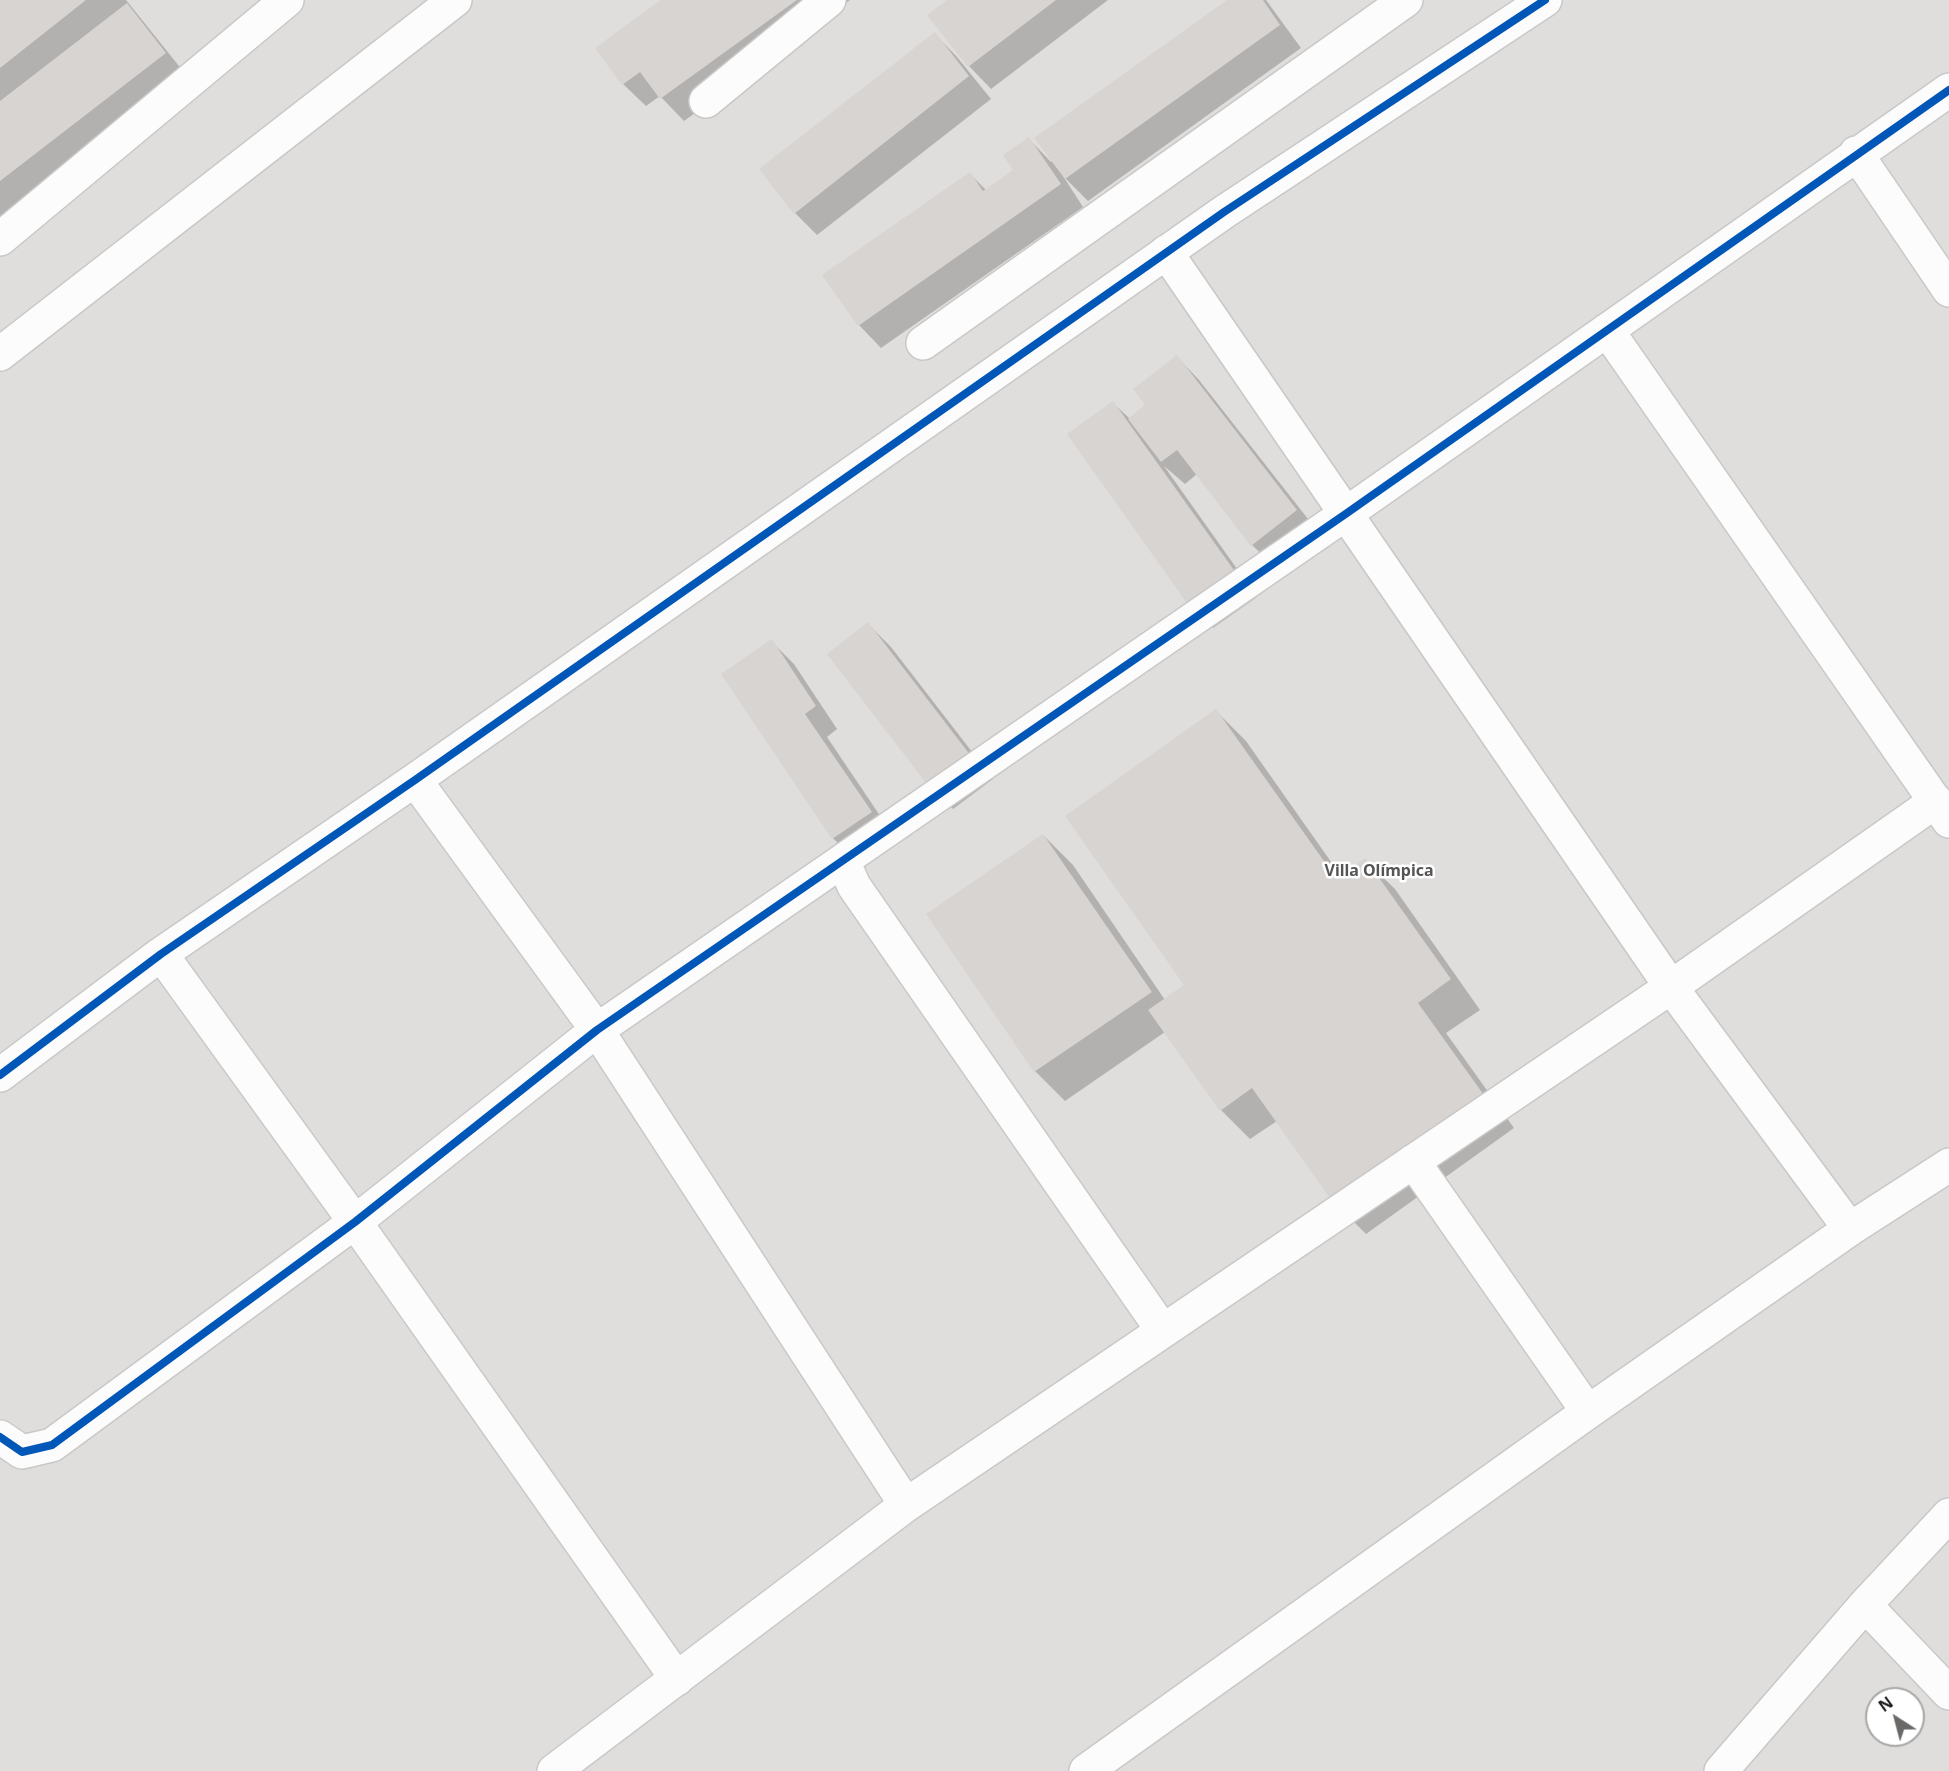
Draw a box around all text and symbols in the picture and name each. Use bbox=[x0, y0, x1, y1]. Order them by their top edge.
district label: Villa Olímpica bbox=[1324, 861, 1434, 881]
north arrow bbox=[1865, 1687, 1925, 1747]
text: N bbox=[1874, 1691, 1897, 1717]

